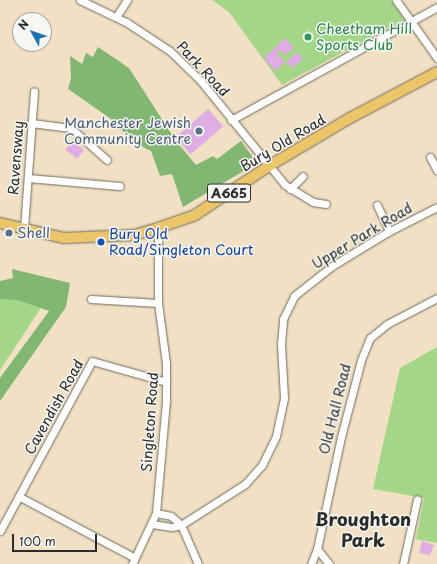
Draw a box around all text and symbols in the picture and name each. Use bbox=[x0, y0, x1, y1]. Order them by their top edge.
north arrow bbox=[12, 12, 52, 52]
text: N bbox=[14, 16, 33, 33]
place label: Cheetham Hill Sports Club bbox=[316, 21, 412, 54]
marker: Cheetham Hill Sports Club bbox=[303, 32, 313, 42]
street label: Park Road bbox=[173, 38, 233, 100]
street label: Bury Old Road bbox=[236, 110, 330, 176]
place label: Manchester Jewish Community Centre bbox=[63, 115, 191, 148]
street label: Ravensway bbox=[5, 120, 27, 196]
marker: Manchester Jewish Community Centre bbox=[194, 126, 204, 136]
road number: A665 bbox=[207, 182, 251, 204]
street label: Upper Park Road bbox=[308, 199, 416, 273]
place label: Shell bbox=[17, 225, 50, 241]
place label: Bury Old Road/Singleton Court bbox=[109, 226, 254, 258]
marker: Shell bbox=[4, 228, 14, 238]
marker: Bury Old Road/Singleton Court bbox=[96, 237, 106, 247]
street label: Cavendish Road bbox=[21, 357, 87, 457]
street label: Old Hall Road bbox=[315, 361, 355, 457]
street label: Singleton Road bbox=[138, 371, 162, 473]
district label: Broughton Park bbox=[315, 509, 411, 552]
scale bar bbox=[14, 526, 99, 552]
text: 100 m bbox=[19, 532, 56, 550]

